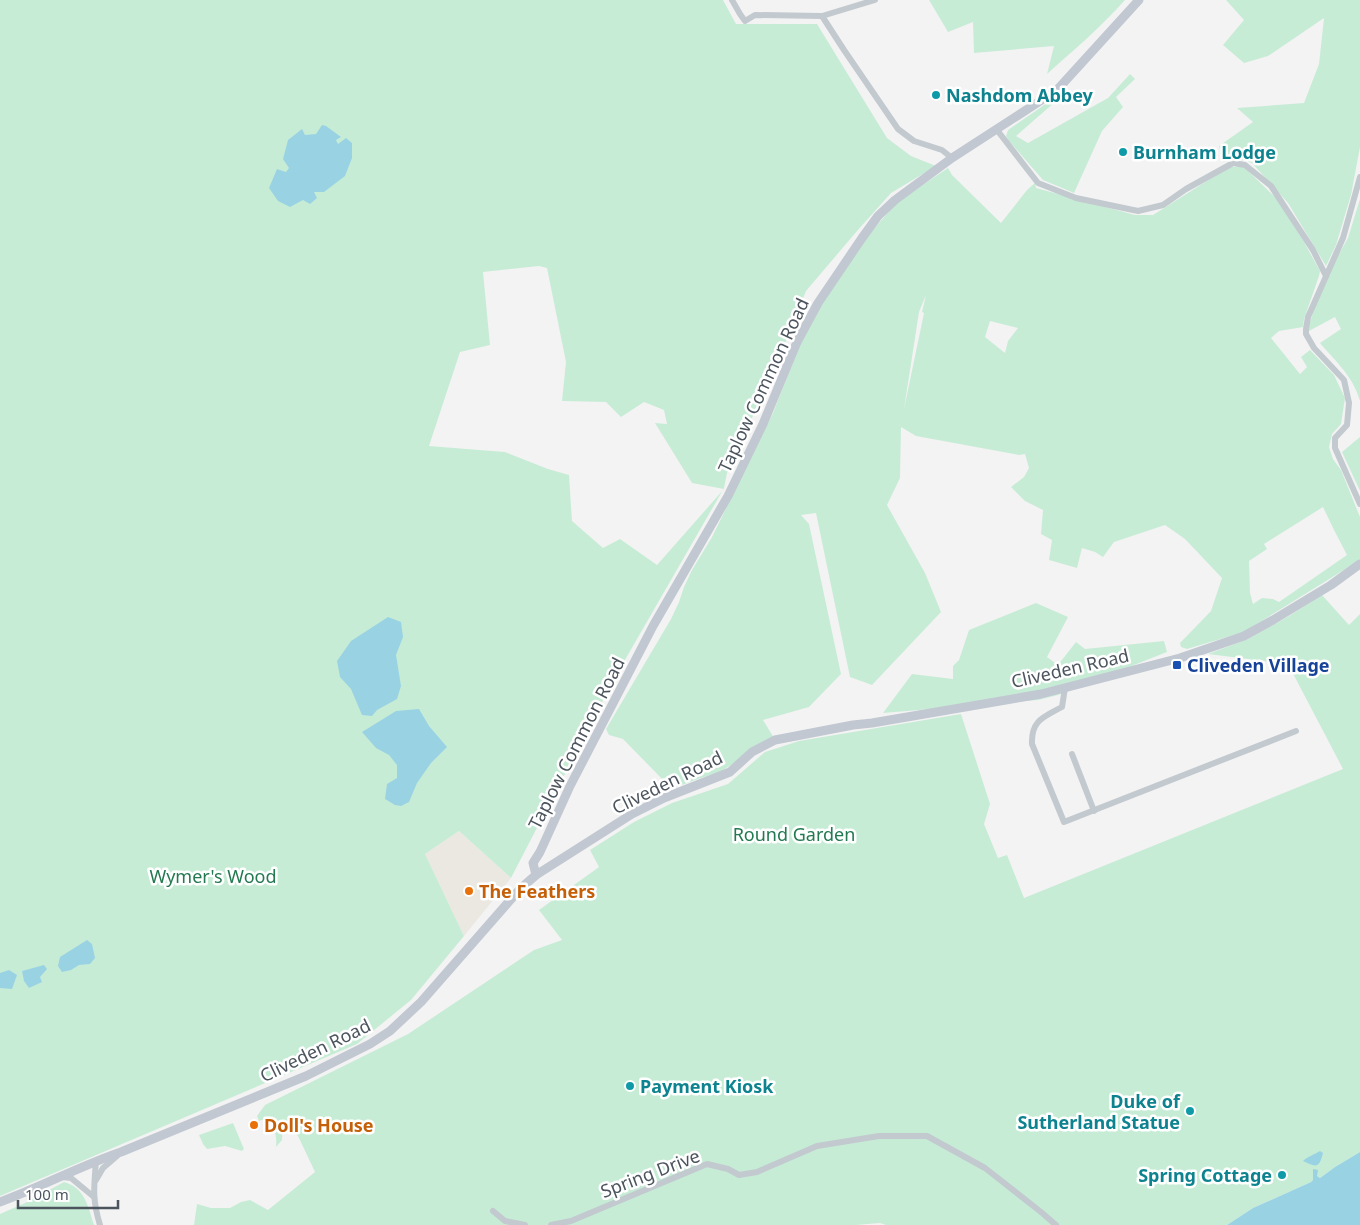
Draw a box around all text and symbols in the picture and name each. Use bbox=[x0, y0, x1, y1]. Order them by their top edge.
place label: Nashdom Abbey bbox=[946, 83, 1094, 107]
marker: Nashdom Abbey bbox=[930, 89, 942, 101]
place label: Burnham Lodge bbox=[1133, 140, 1276, 164]
marker: Burnham Lodge bbox=[1117, 146, 1129, 158]
street label: Taplow Common Road bbox=[712, 294, 814, 476]
street label: Cliveden Road bbox=[1009, 643, 1131, 693]
street label: Taplow Common Road bbox=[522, 653, 630, 833]
place label: Cliveden Village bbox=[1187, 653, 1330, 677]
marker: Cliveden Village bbox=[1171, 659, 1183, 671]
street label: Cliveden Road bbox=[608, 745, 726, 819]
park label: Round Garden bbox=[733, 822, 855, 846]
park label: Wymer's Wood bbox=[149, 864, 277, 888]
place label: The Feathers bbox=[479, 879, 595, 903]
marker: The Feathers bbox=[463, 885, 475, 897]
street label: Cliveden Road bbox=[256, 1013, 374, 1087]
place label: Payment Kiosk bbox=[640, 1074, 774, 1098]
marker: Payment Kiosk bbox=[624, 1080, 636, 1092]
place label: Duke of Sutherland Statue bbox=[1017, 1089, 1181, 1134]
marker: Duke of Sutherland Statue bbox=[1184, 1105, 1196, 1117]
place label: Doll's House bbox=[264, 1113, 374, 1137]
marker: Doll's House bbox=[248, 1119, 260, 1131]
street label: Spring Drive bbox=[597, 1143, 703, 1203]
place label: Spring Cottage bbox=[1138, 1163, 1272, 1187]
marker: Spring Cottage bbox=[1276, 1169, 1288, 1181]
scale bar bbox=[18, 1178, 118, 1210]
text: 100 m bbox=[25, 1184, 69, 1204]

